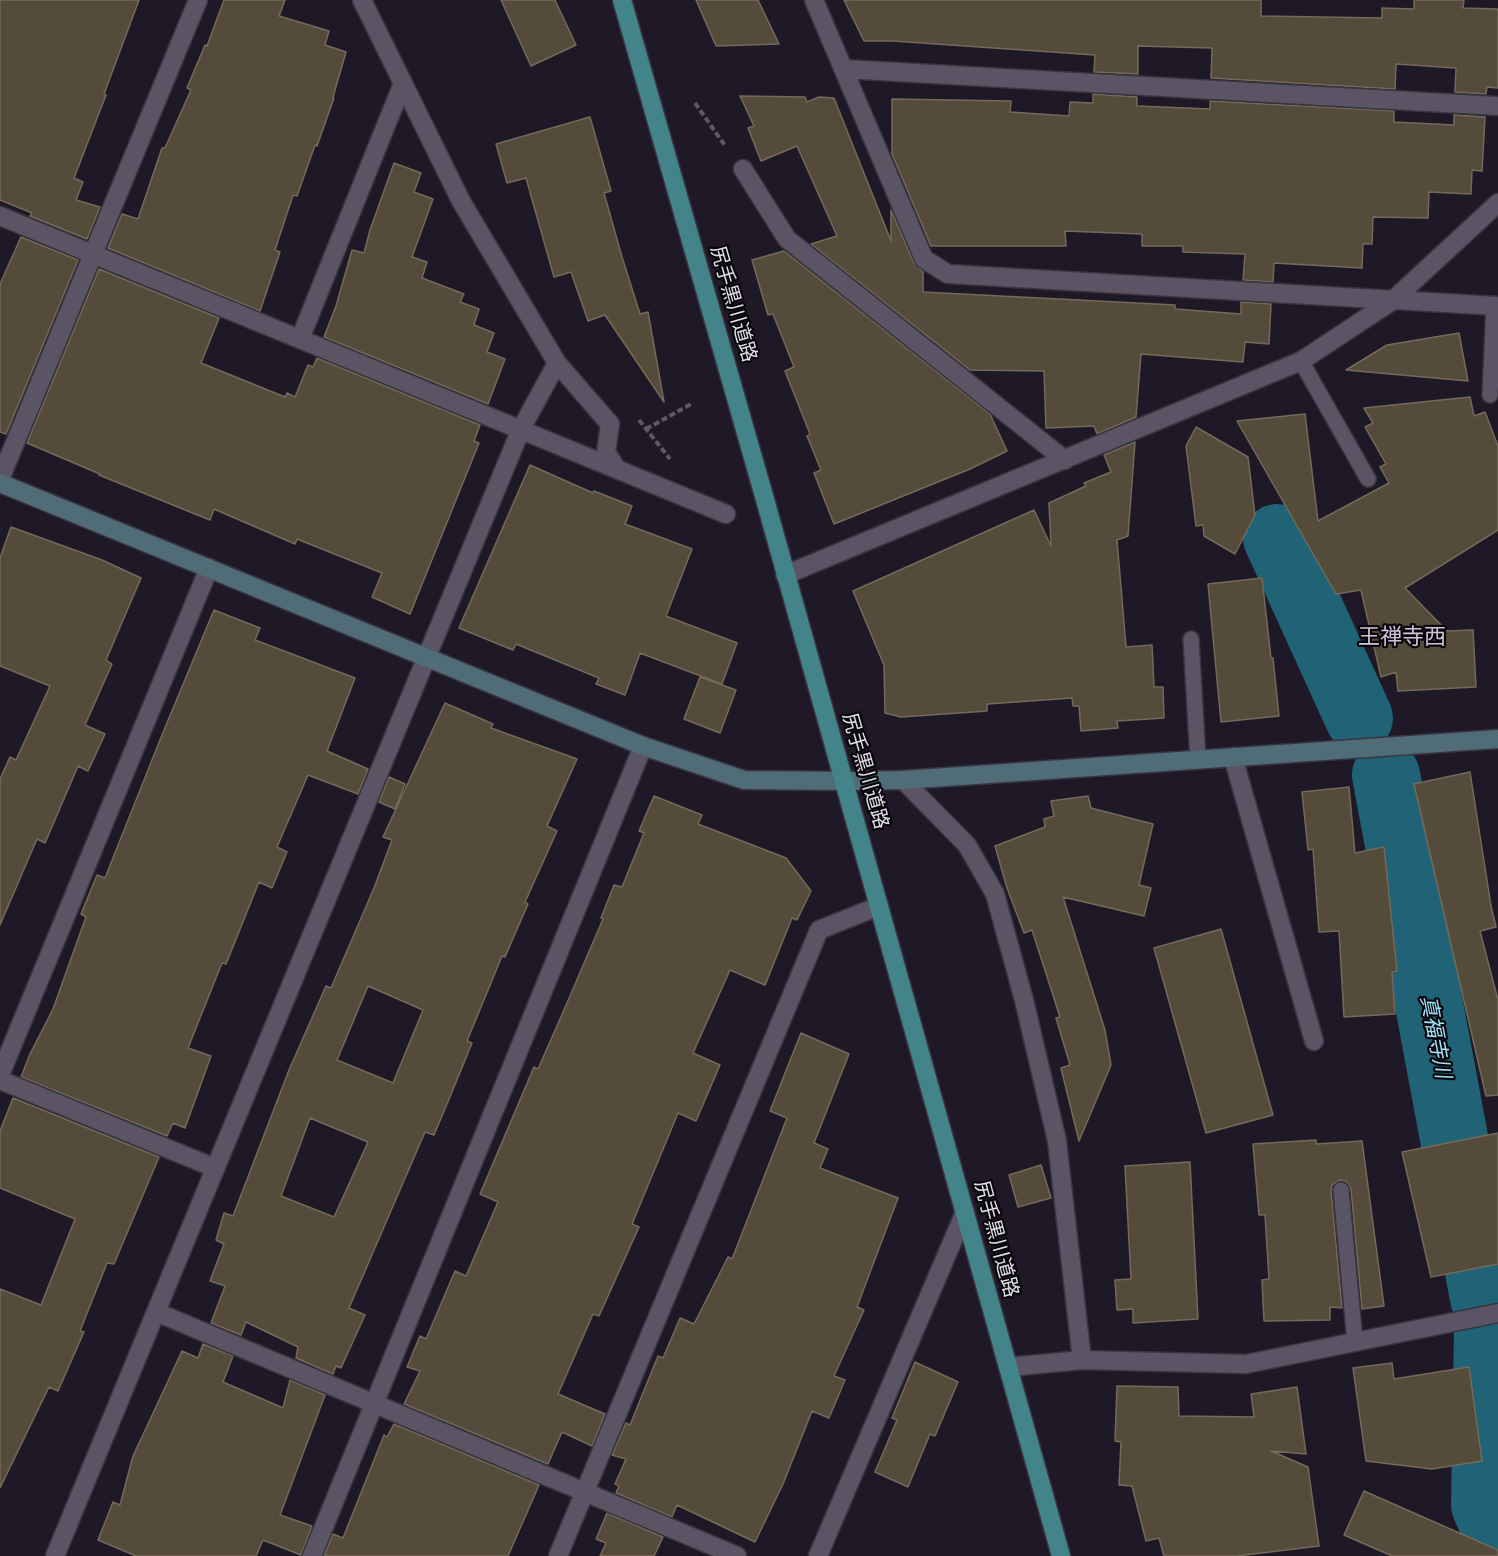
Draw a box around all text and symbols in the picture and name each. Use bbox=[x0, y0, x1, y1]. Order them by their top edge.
street label: 尻手黒川道路 bbox=[705, 243, 761, 365]
district label: 王禅寺西 bbox=[1358, 625, 1446, 651]
street label: 尻手黒川道路 bbox=[837, 710, 893, 832]
water label: 真福寺川 bbox=[1415, 993, 1455, 1081]
street label: 尻手黒川道路 bbox=[969, 1178, 1023, 1300]

